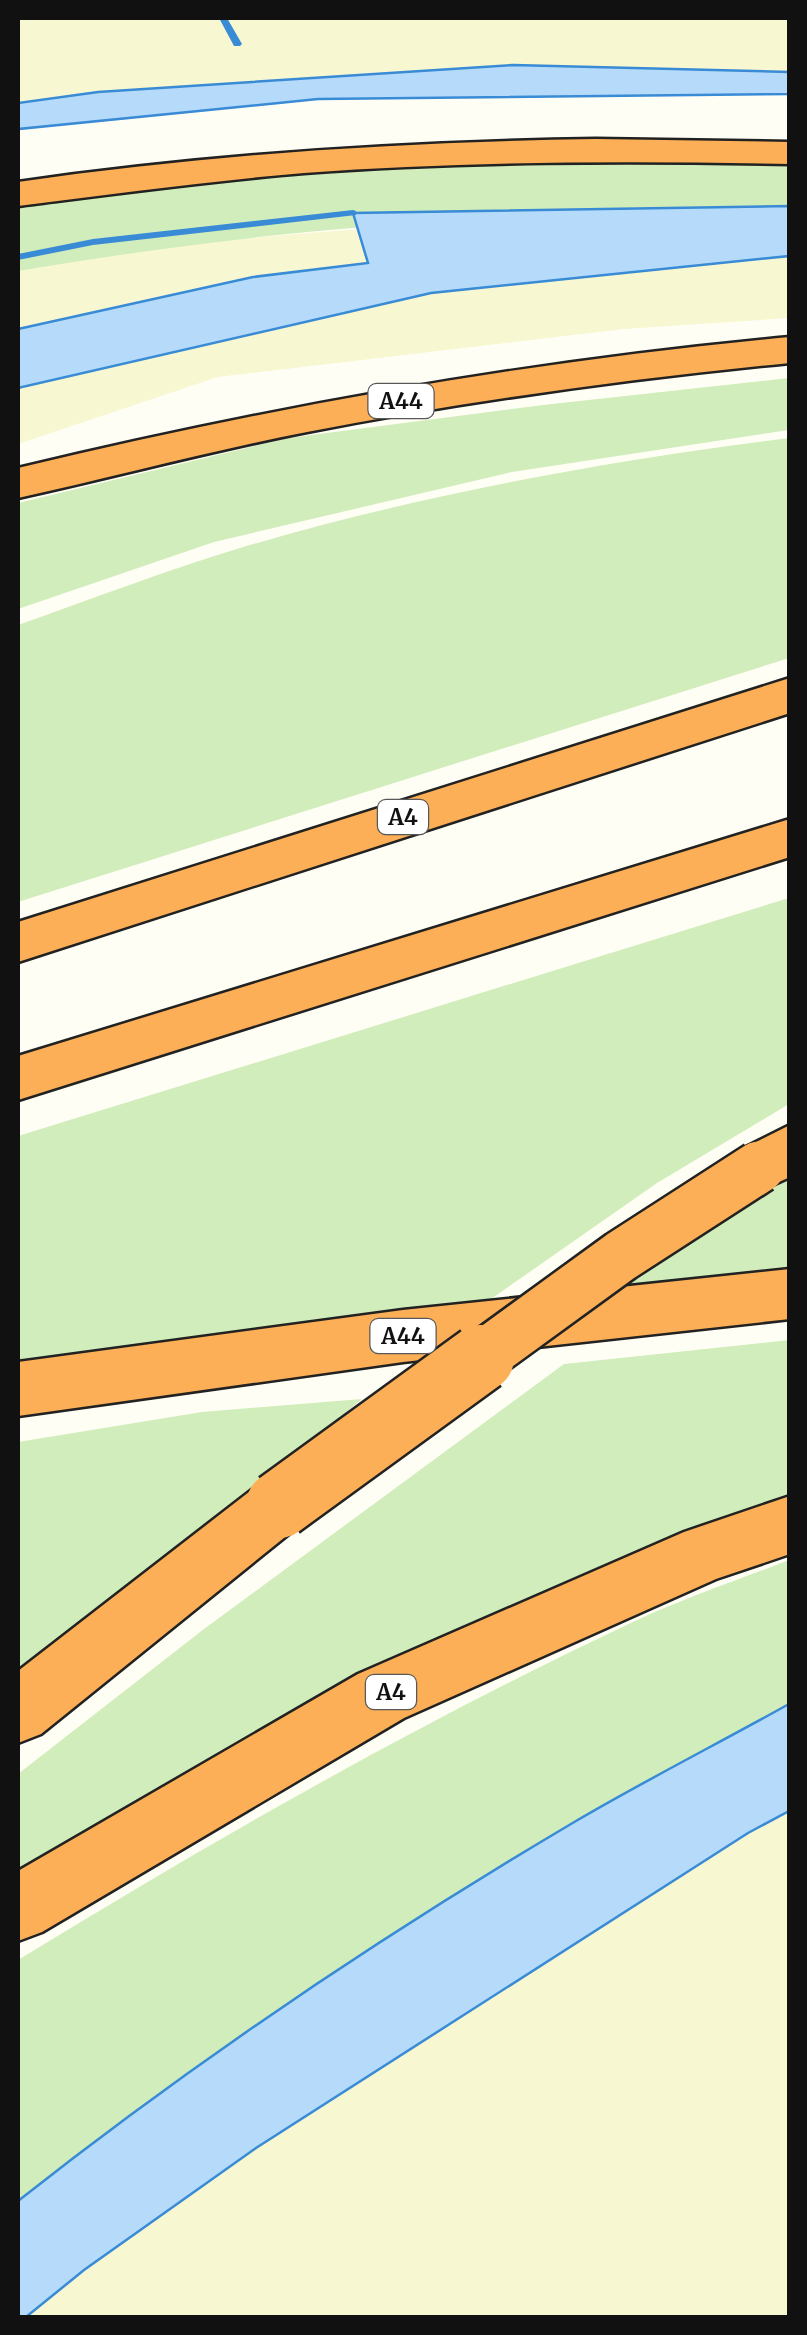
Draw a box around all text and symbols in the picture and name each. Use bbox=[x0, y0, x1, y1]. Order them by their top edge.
road number: A44 bbox=[368, 384, 434, 418]
road number: A4 bbox=[378, 800, 428, 834]
road number: A44 bbox=[370, 1319, 436, 1353]
road number: A4 bbox=[366, 1675, 416, 1709]

